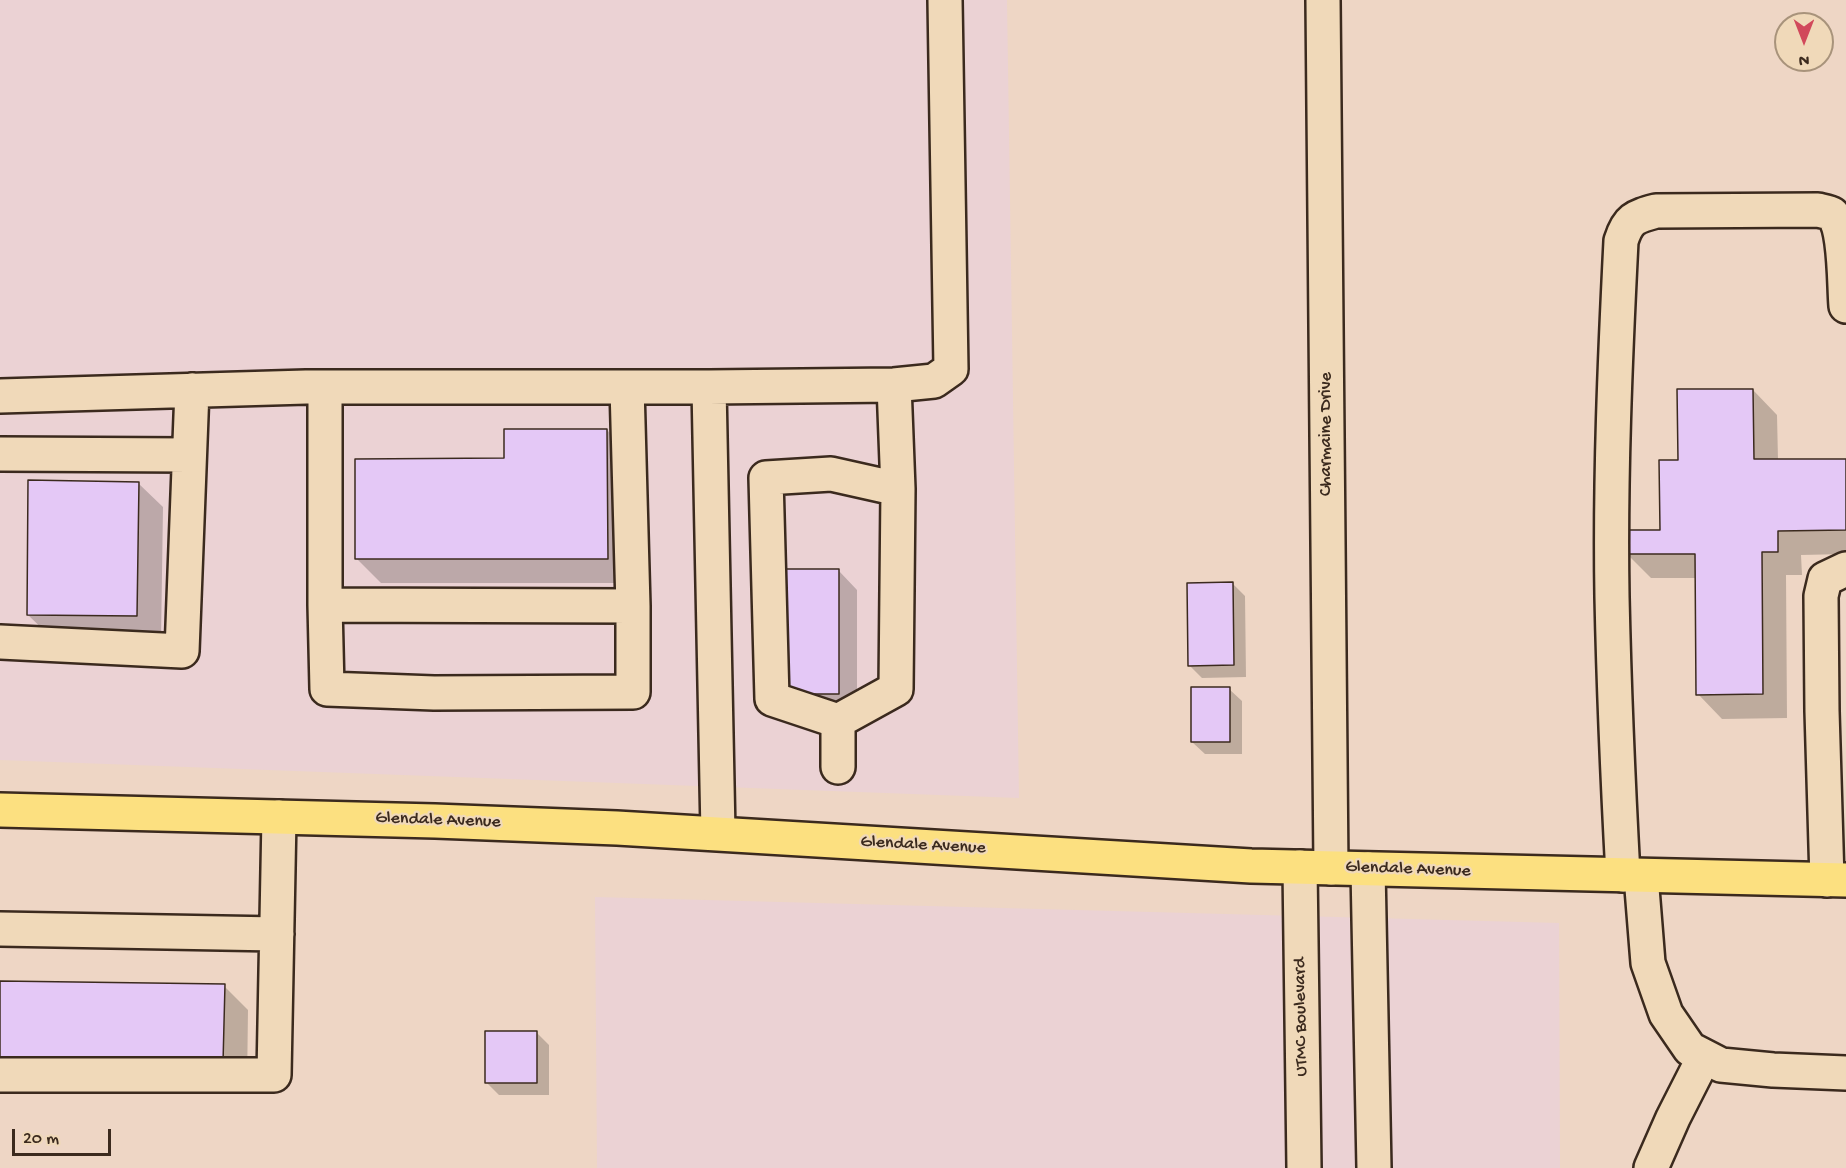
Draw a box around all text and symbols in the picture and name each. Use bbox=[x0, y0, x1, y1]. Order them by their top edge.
north arrow bbox=[1774, 12, 1834, 72]
text: N bbox=[1799, 49, 1809, 68]
street label: Charmaine Drive bbox=[1316, 372, 1338, 496]
street label: Glendale Avenue bbox=[375, 808, 501, 834]
street label: Glendale Avenue bbox=[860, 832, 986, 860]
street label: Glendale Avenue bbox=[1345, 857, 1471, 883]
street label: UTMC Boulevard bbox=[1290, 957, 1314, 1077]
scale bar bbox=[15, 1117, 114, 1155]
text: 20 m bbox=[23, 1129, 59, 1150]

